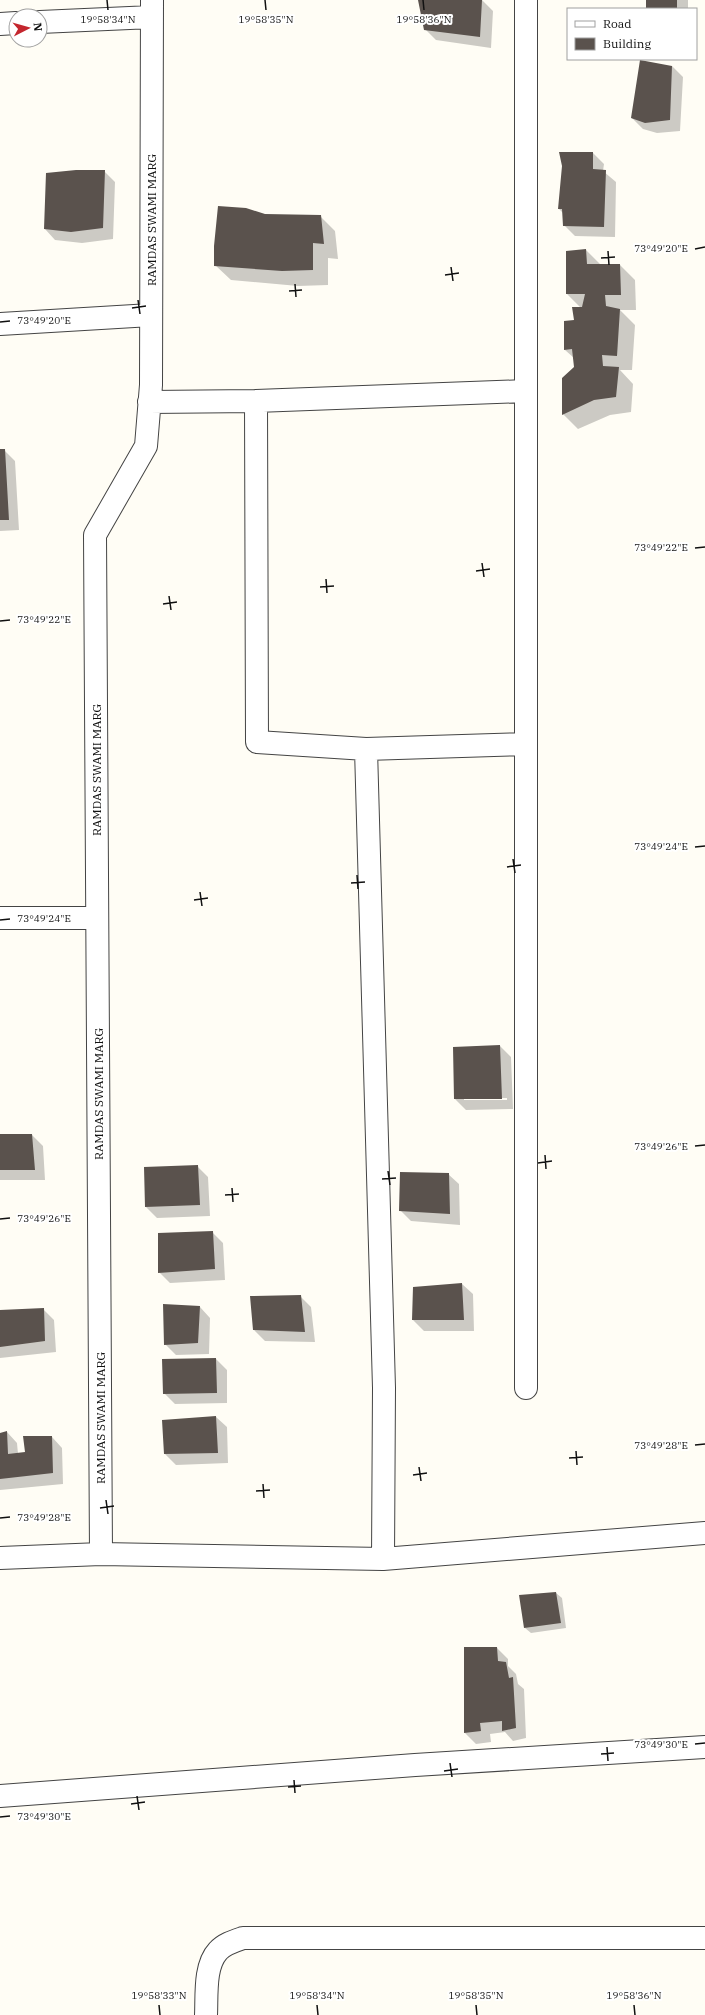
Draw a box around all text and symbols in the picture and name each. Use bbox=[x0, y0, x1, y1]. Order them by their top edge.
north arrow bbox=[8, 8, 48, 48]
legend bbox=[567, 8, 697, 60]
text: 19°58'34"N bbox=[81, 13, 136, 26]
text: 19°58'35"N bbox=[239, 13, 294, 26]
text: 19°58'36"N bbox=[397, 13, 452, 26]
text: Road bbox=[603, 16, 632, 31]
text: N bbox=[31, 22, 45, 32]
text: Building bbox=[603, 36, 651, 51]
street label: RAMDAS SWAMI MARG bbox=[144, 154, 159, 286]
text: 73°49'20"E bbox=[634, 242, 688, 255]
text: 73°49'20"E bbox=[17, 314, 71, 327]
text: 73°49'22"E bbox=[634, 541, 688, 554]
text: 73°49'22"E bbox=[17, 613, 71, 626]
street label: RAMDAS SWAMI MARG bbox=[89, 704, 104, 836]
text: 73°49'24"E bbox=[634, 840, 688, 853]
text: 73°49'24"E bbox=[17, 912, 71, 925]
street label: RAMDAS SWAMI MARG bbox=[91, 1028, 106, 1160]
text: 73°49'26"E bbox=[634, 1140, 688, 1153]
text: 73°49'26"E bbox=[17, 1212, 71, 1225]
street label: RAMDAS SWAMI MARG bbox=[93, 1352, 108, 1484]
text: 73°49'28"E bbox=[634, 1439, 688, 1452]
text: 73°49'28"E bbox=[17, 1511, 71, 1524]
text: 73°49'30"E bbox=[634, 1738, 688, 1751]
text: 73°49'30"E bbox=[17, 1810, 71, 1823]
text: 19°58'33"N bbox=[132, 1989, 187, 2002]
text: 19°58'34"N bbox=[290, 1989, 345, 2002]
text: 19°58'35"N bbox=[449, 1989, 504, 2002]
text: 19°58'36"N bbox=[607, 1989, 662, 2002]

